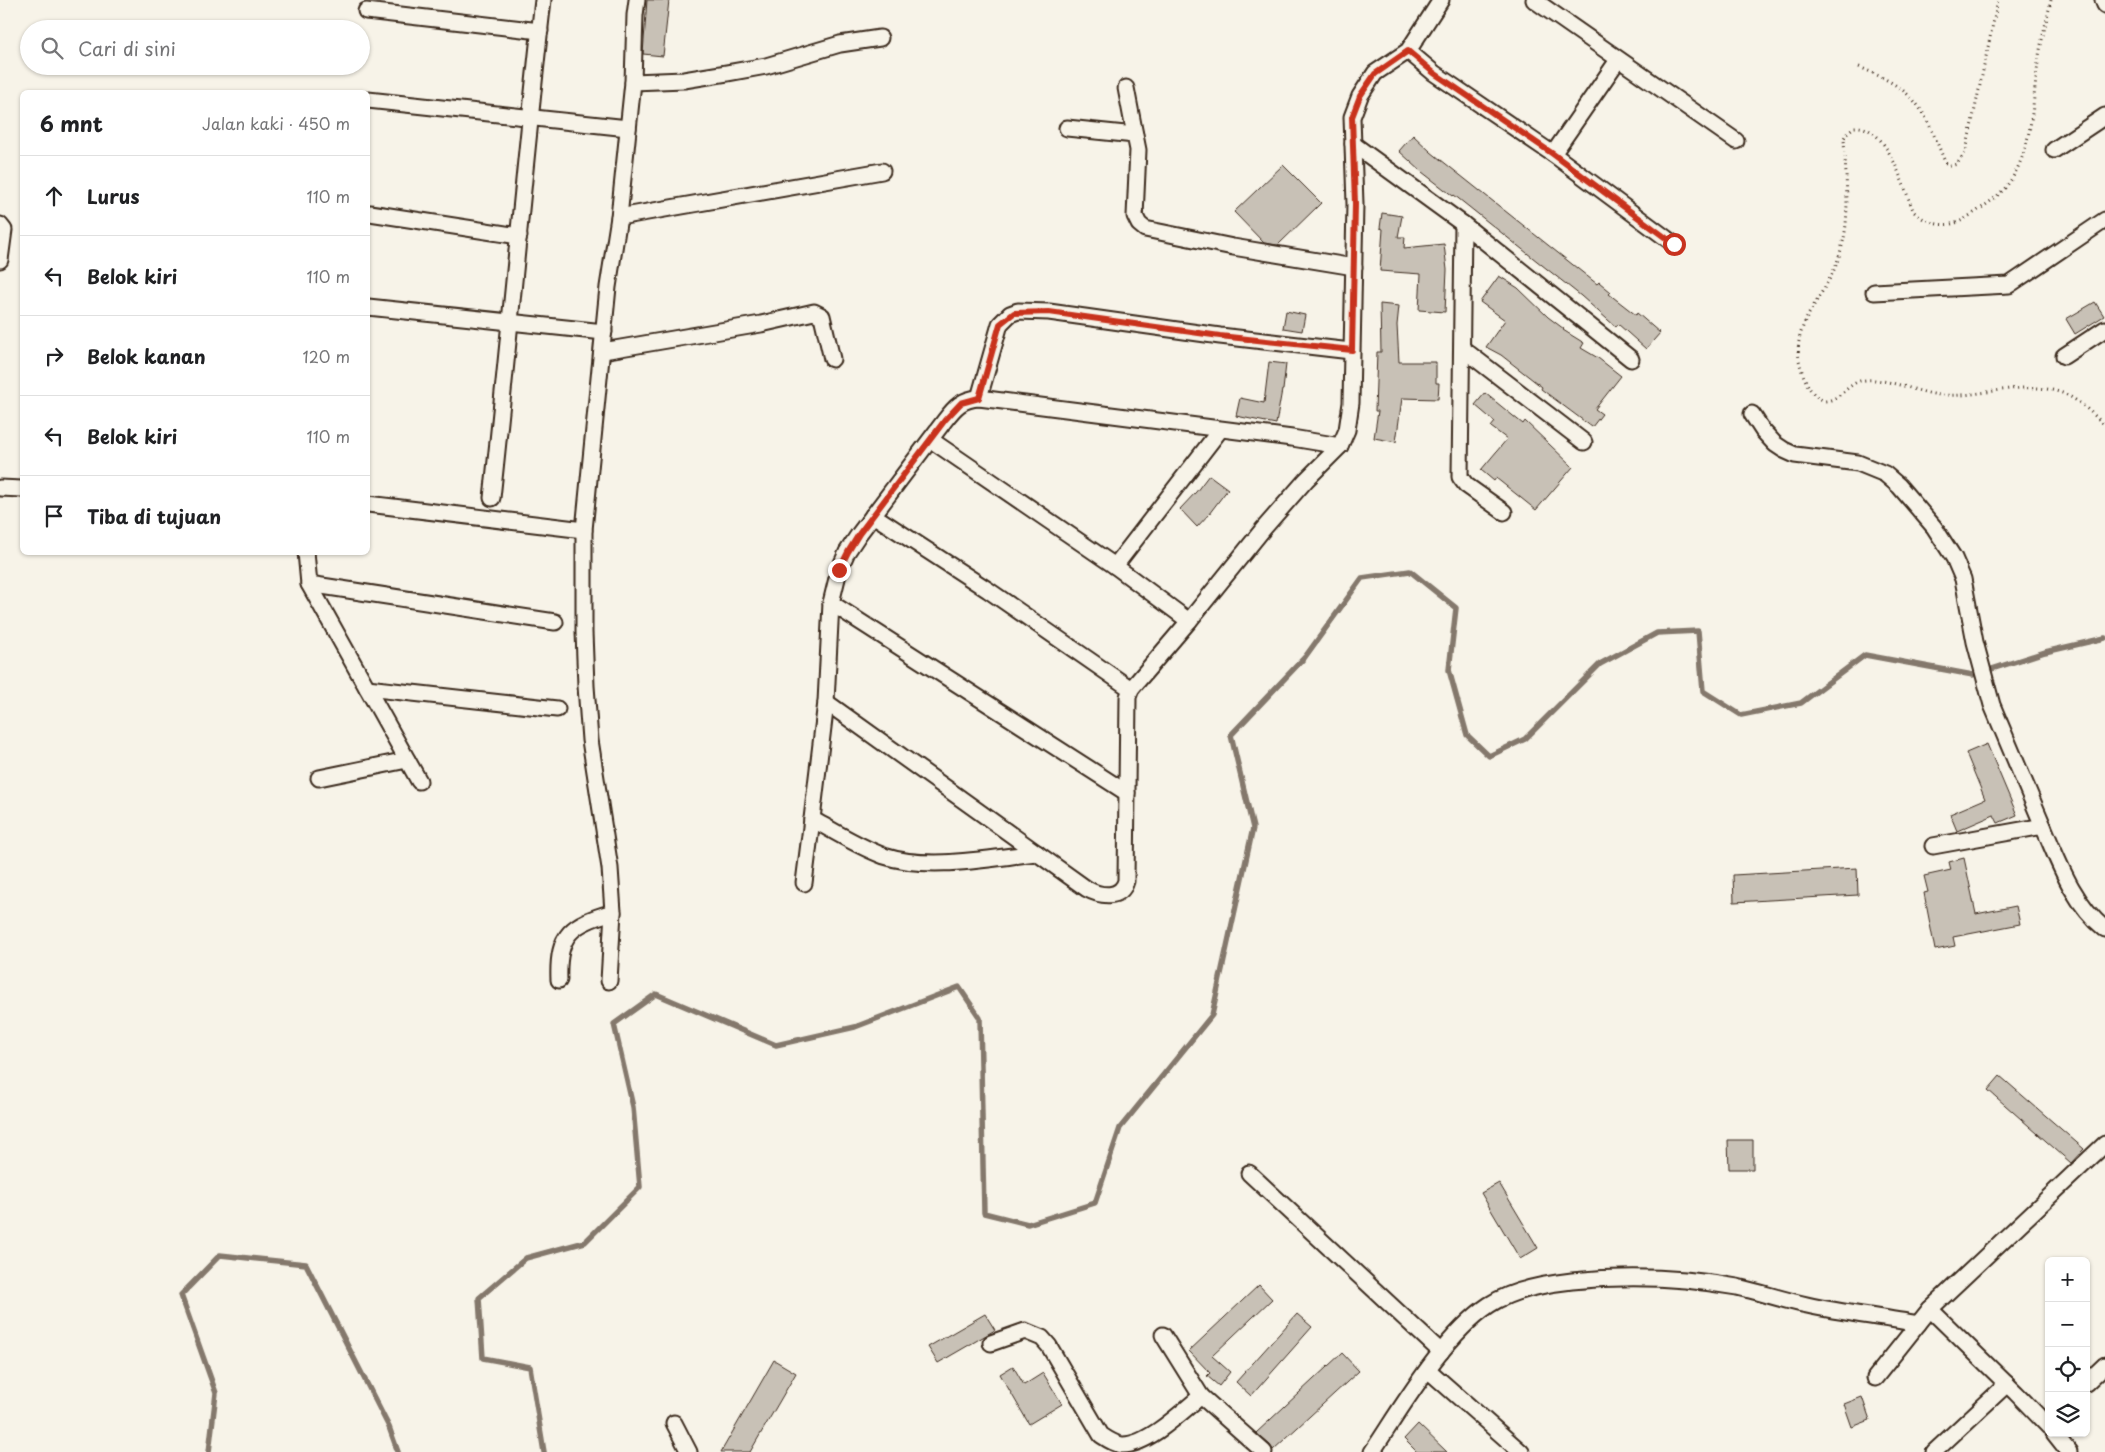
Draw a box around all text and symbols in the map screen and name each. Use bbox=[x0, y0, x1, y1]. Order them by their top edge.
search box bbox=[20, 20, 370, 75]
icon: search bbox=[38, 34, 66, 62]
text: Cari di sini bbox=[78, 34, 176, 62]
text: 6 mnt bbox=[40, 107, 103, 139]
text: Jalan kaki · 450 m bbox=[202, 111, 350, 135]
icon: ahead bbox=[40, 182, 68, 210]
text: Lurus bbox=[87, 182, 140, 210]
text: 110 m bbox=[307, 184, 350, 208]
route start bbox=[1663, 233, 1686, 256]
icon: left bbox=[40, 262, 68, 290]
text: Belok kiri bbox=[87, 262, 177, 290]
text: 110 m bbox=[307, 264, 350, 288]
icon: right bbox=[40, 342, 68, 370]
text: Belok kanan bbox=[87, 342, 206, 370]
text: 120 m bbox=[303, 344, 350, 368]
icon: left bbox=[40, 422, 68, 450]
text: Belok kiri bbox=[87, 422, 177, 450]
text: 110 m bbox=[307, 424, 350, 448]
icon: arrive bbox=[40, 502, 68, 530]
text: Tiba di tujuan bbox=[87, 502, 221, 530]
route end bbox=[828, 559, 851, 582]
map controls bbox=[2045, 1257, 2090, 1437]
button: + bbox=[2045, 1257, 2090, 1302]
button: − bbox=[2045, 1302, 2090, 1347]
button: locate bbox=[2045, 1347, 2090, 1392]
button: layers bbox=[2045, 1392, 2090, 1437]

